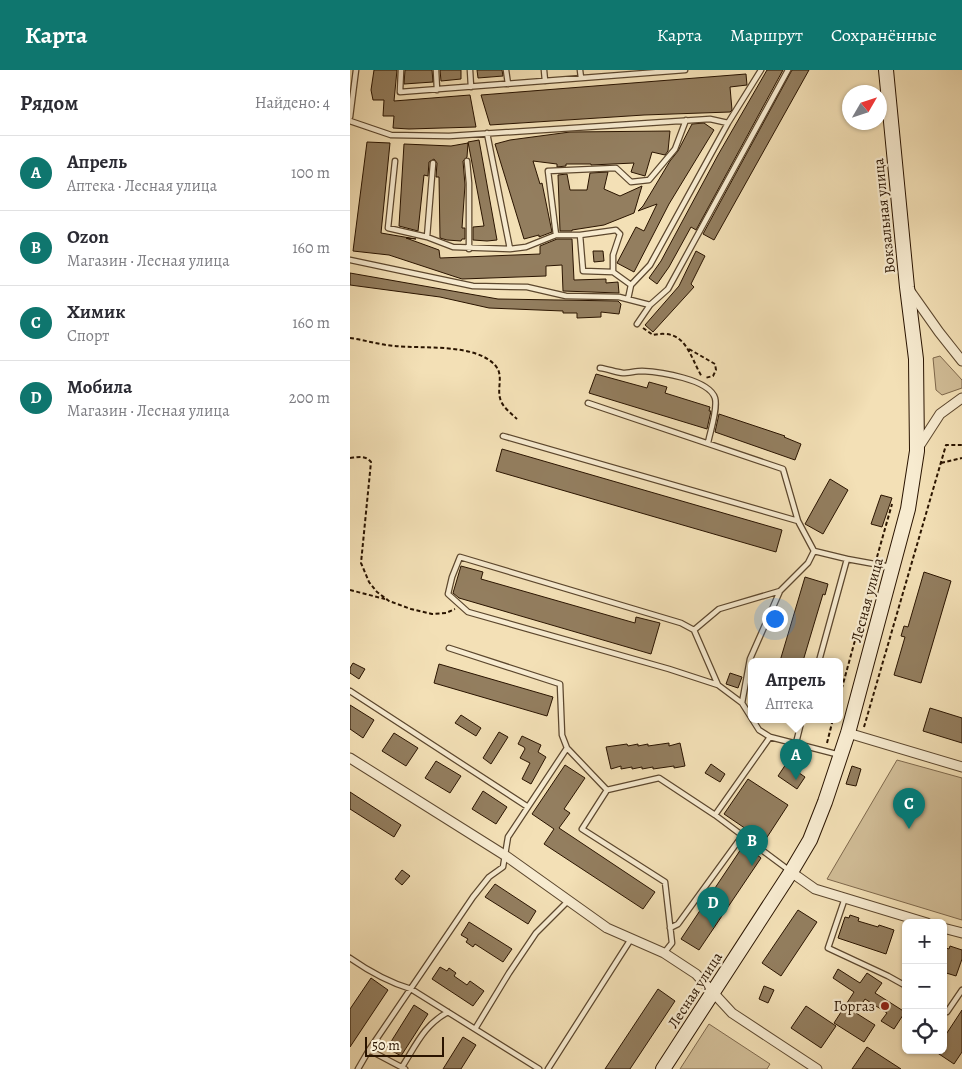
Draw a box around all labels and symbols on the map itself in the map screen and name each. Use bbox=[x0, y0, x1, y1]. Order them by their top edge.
north arrow bbox=[842, 85, 887, 130]
street label: Вокзальная улица bbox=[868, 157, 900, 275]
street label: Лесная улица bbox=[846, 555, 888, 645]
your location bbox=[762, 606, 788, 632]
pin: A bbox=[780, 739, 812, 780]
pin: C bbox=[893, 788, 925, 829]
pin: B bbox=[736, 825, 768, 866]
pin: D bbox=[697, 887, 729, 928]
street label: Лесная улица bbox=[663, 948, 727, 1032]
place label: Горгаз bbox=[834, 996, 875, 1016]
marker: Горгаз bbox=[879, 1000, 891, 1012]
scale bar bbox=[365, 1034, 444, 1057]

